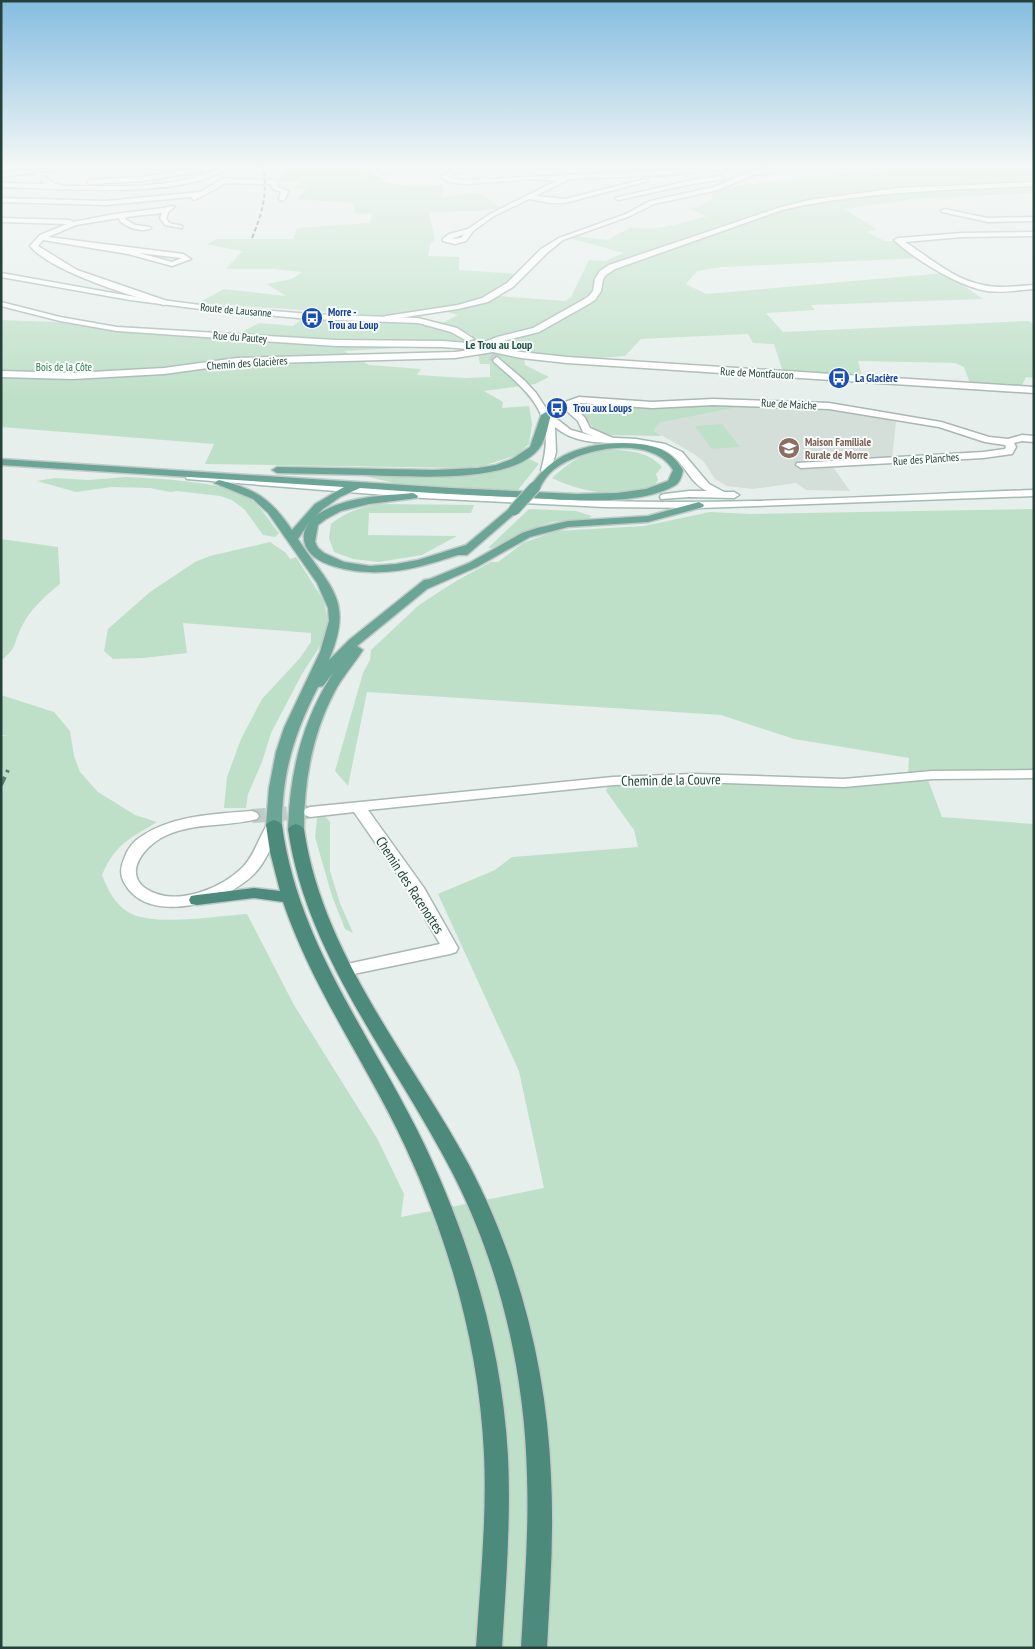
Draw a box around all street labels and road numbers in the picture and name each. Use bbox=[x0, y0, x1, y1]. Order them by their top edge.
street label: Route de Lausanne bbox=[200, 300, 273, 320]
street label: Rue du Pautey bbox=[213, 328, 268, 346]
street label: Chemin des Glacières bbox=[206, 353, 288, 373]
street label: Rue de Montfaucon bbox=[720, 364, 794, 382]
street label: Rue de Maiche bbox=[761, 396, 818, 412]
street label: Rue des Planches bbox=[893, 450, 960, 468]
street label: Chemin de la Couvre bbox=[621, 770, 721, 790]
street label: Chemin des Racenottes bbox=[372, 833, 448, 937]

